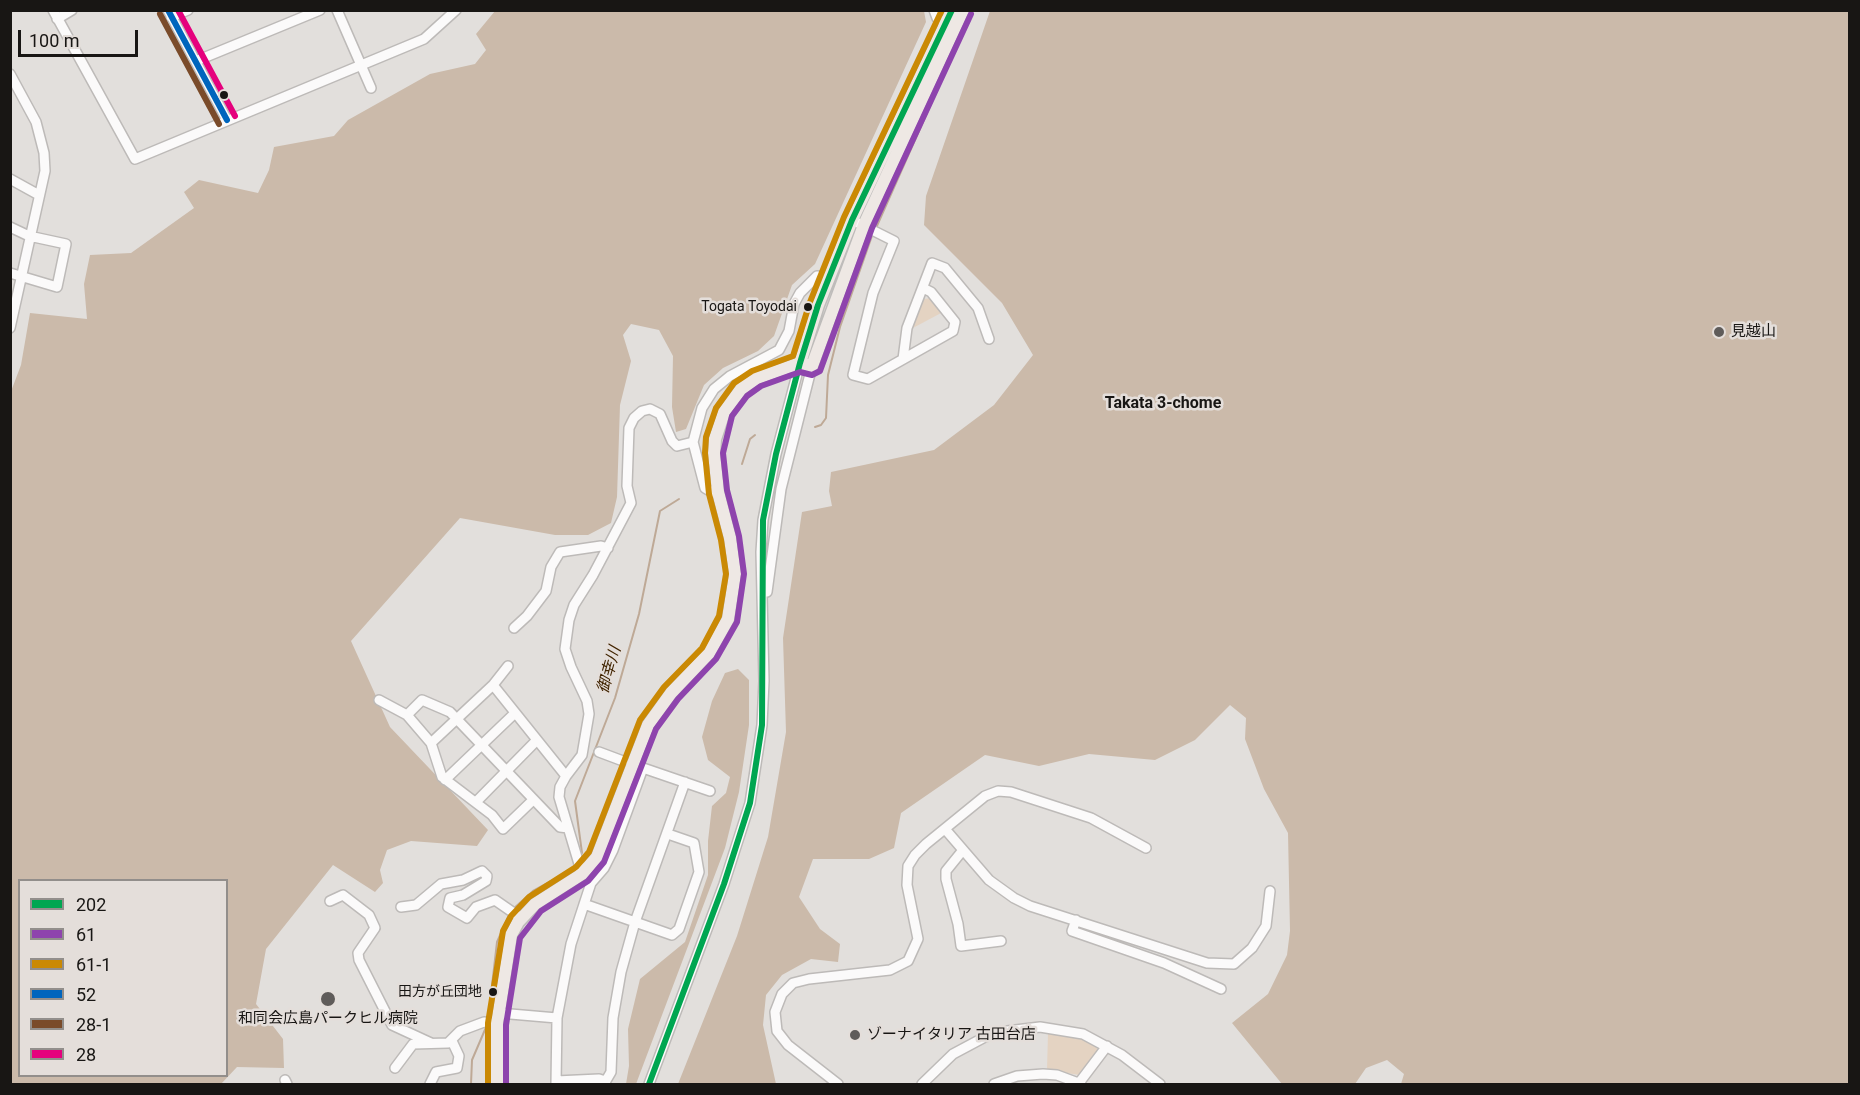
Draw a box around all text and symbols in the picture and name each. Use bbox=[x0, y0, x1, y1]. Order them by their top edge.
scale bar bbox=[21, 18, 141, 56]
text: 100 m bbox=[29, 30, 80, 51]
unlabelled marker bbox=[218, 89, 230, 101]
place label: Togata Toyodai bbox=[701, 299, 797, 315]
marker: Togata Toyodai bbox=[802, 301, 814, 313]
place label: 見越山 bbox=[1731, 323, 1776, 341]
marker: 見越山 bbox=[1712, 325, 1726, 339]
district label: Takata 3-chome bbox=[1105, 394, 1221, 414]
water label: 御幸川 bbox=[594, 644, 626, 696]
legend bbox=[18, 879, 228, 1077]
text: 202 bbox=[76, 894, 106, 915]
text: 61 bbox=[76, 924, 96, 945]
text: 61-1 bbox=[76, 954, 111, 975]
text: 52 bbox=[76, 984, 96, 1005]
place label: 田方が丘団地 bbox=[398, 984, 482, 1000]
marker: 田方が丘団地 bbox=[487, 986, 499, 998]
marker: 和同会広島パークヒル病院 bbox=[319, 990, 337, 1008]
place label: 和同会広島パークヒル病院 bbox=[238, 1010, 418, 1028]
text: 28-1 bbox=[76, 1014, 111, 1035]
place label: ゾーナイタリア 古田台店 bbox=[867, 1026, 1036, 1044]
marker: ゾーナイタリア 古田台店 bbox=[848, 1028, 862, 1042]
text: 28 bbox=[76, 1044, 96, 1065]

